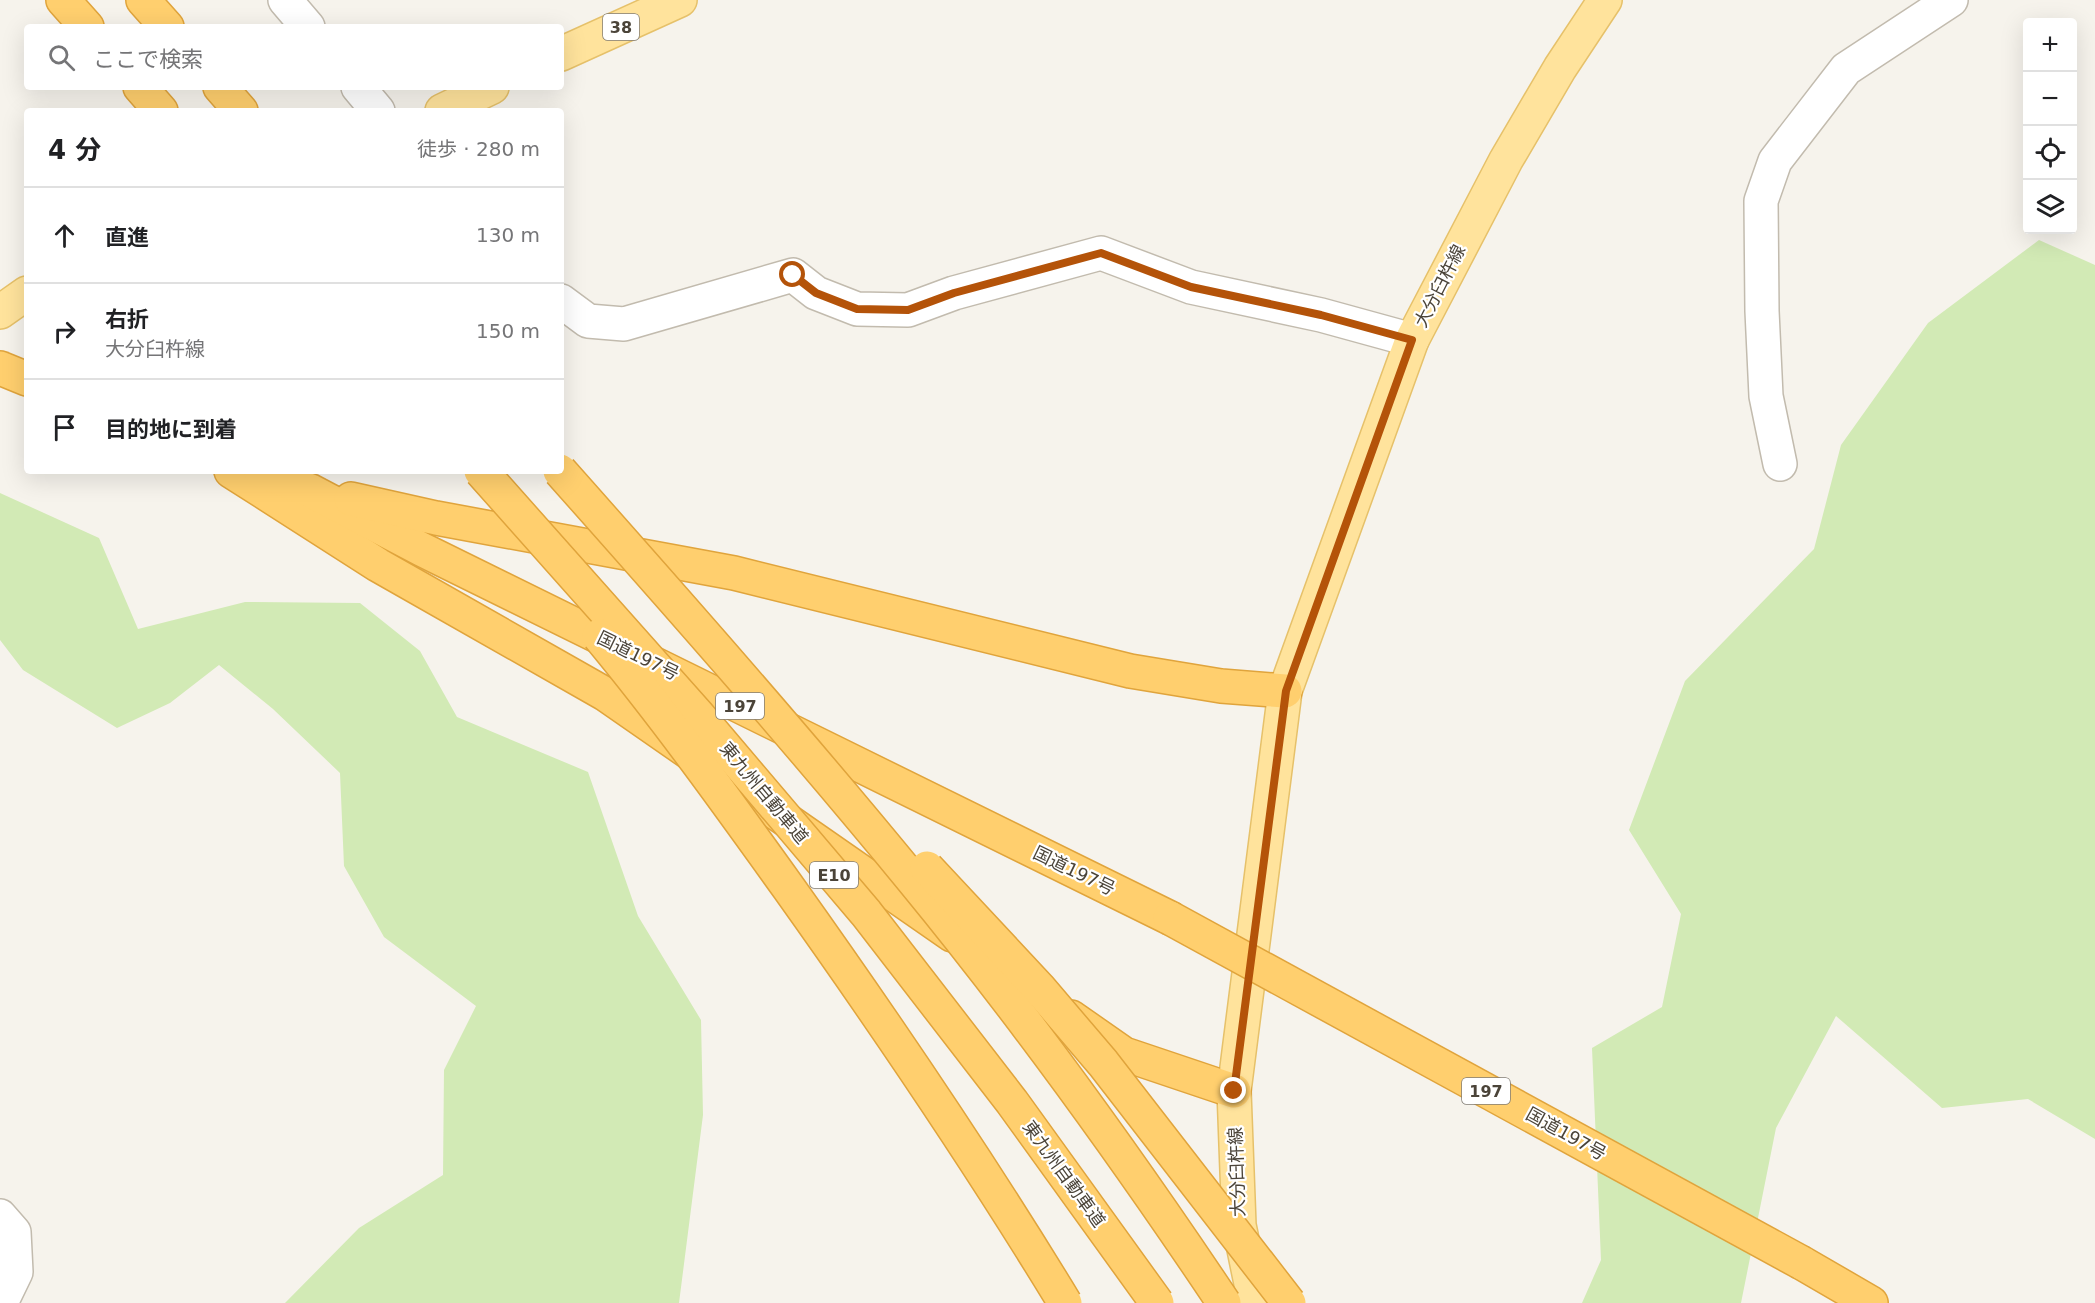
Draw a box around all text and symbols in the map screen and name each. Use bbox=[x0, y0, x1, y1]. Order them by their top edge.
road number: 38 bbox=[603, 14, 639, 40]
map controls bbox=[2023, 18, 2077, 234]
button: + bbox=[2023, 18, 2077, 72]
search box bbox=[24, 24, 564, 90]
icon: search bbox=[45, 41, 78, 74]
text: ここで検索 bbox=[93, 47, 203, 72]
button: − bbox=[2023, 72, 2077, 126]
button: locate bbox=[2023, 126, 2077, 180]
text: 4 分 bbox=[48, 135, 101, 165]
text: 徒歩 · 280 m bbox=[417, 137, 540, 161]
button: layers bbox=[2023, 180, 2077, 234]
icon: ahead bbox=[48, 219, 81, 252]
text: 130 m bbox=[476, 223, 540, 247]
text: 直進 bbox=[105, 225, 149, 250]
street label: 大分臼杵線 bbox=[1410, 241, 1469, 331]
route start bbox=[779, 261, 805, 287]
text: 右折 bbox=[105, 307, 149, 332]
icon: right bbox=[48, 315, 81, 348]
text: 150 m bbox=[476, 319, 540, 343]
text: 大分臼杵線 bbox=[105, 337, 205, 361]
icon: arrive bbox=[48, 411, 81, 444]
text: 目的地に到着 bbox=[105, 417, 237, 442]
street label: 国道197号 bbox=[594, 627, 683, 684]
road number: 197 bbox=[716, 693, 764, 719]
street label: 東九州自動車道 bbox=[716, 738, 813, 848]
street label: 国道197号 bbox=[1030, 842, 1119, 899]
road number: E10 bbox=[810, 862, 858, 888]
route end bbox=[1220, 1077, 1246, 1103]
road number: 197 bbox=[1462, 1078, 1510, 1104]
street label: 国道197号 bbox=[1523, 1103, 1610, 1164]
street label: 東九州自動車道 bbox=[1019, 1117, 1110, 1231]
street label: 大分臼杵線 bbox=[1224, 1127, 1249, 1217]

